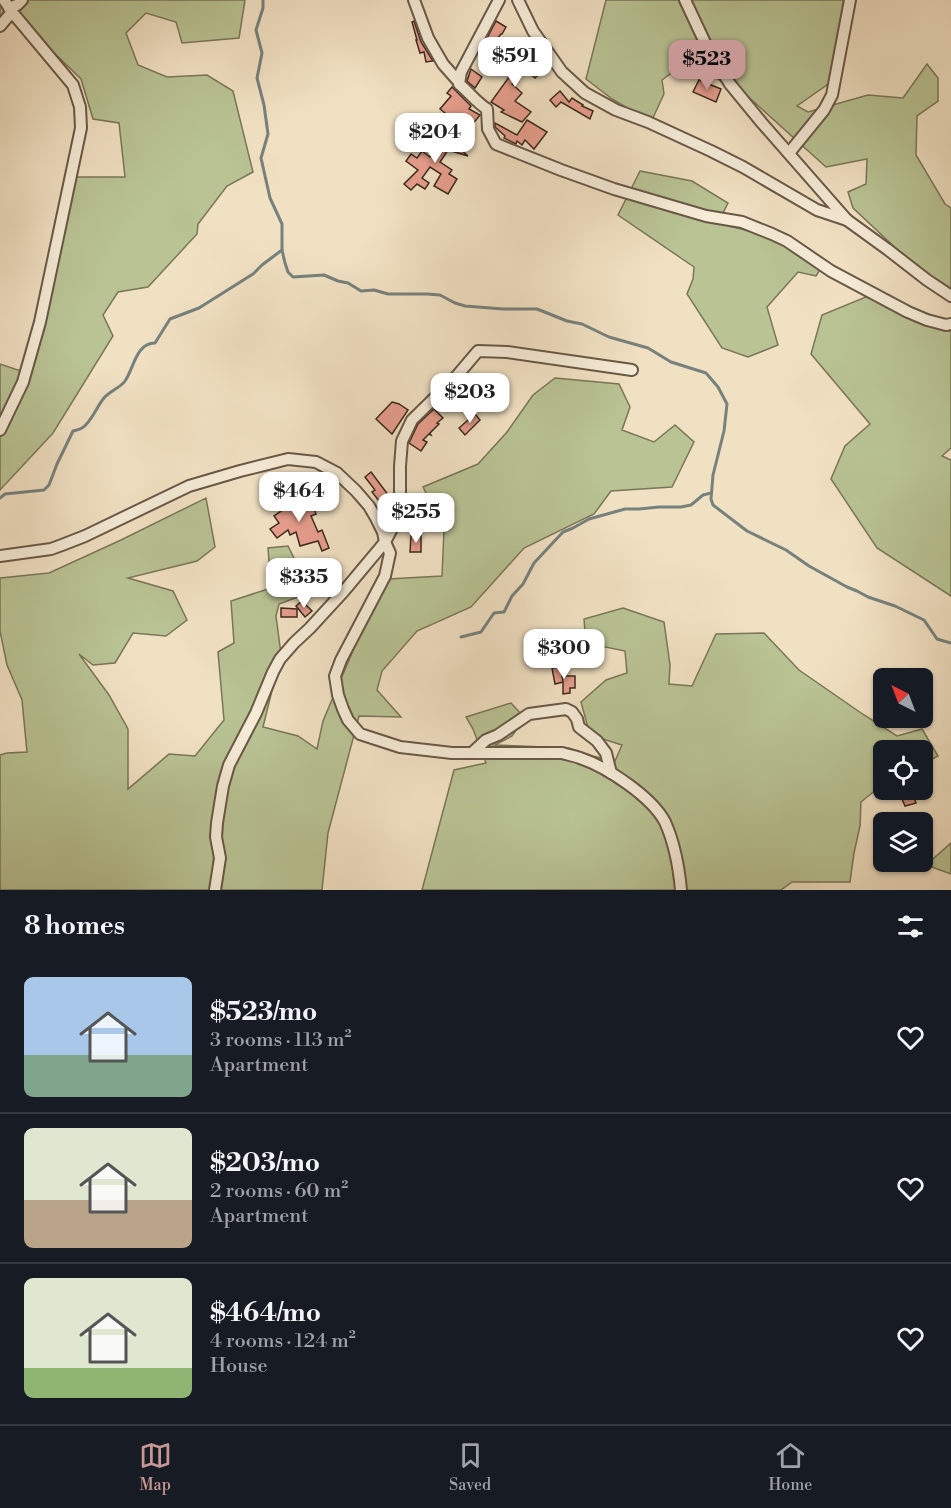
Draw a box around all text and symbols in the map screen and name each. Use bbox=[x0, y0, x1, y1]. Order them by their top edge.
pin: $591 bbox=[479, 37, 551, 88]
pin: $523 bbox=[671, 40, 743, 91]
text: $591 bbox=[492, 44, 538, 69]
text: $523 bbox=[683, 47, 731, 72]
pin: $204 bbox=[399, 113, 471, 164]
text: $204 bbox=[409, 120, 461, 145]
pin: $203 bbox=[434, 373, 506, 424]
text: $203 bbox=[445, 380, 495, 405]
pin: $464 bbox=[263, 472, 335, 523]
text: $464 bbox=[273, 479, 325, 504]
pin: $255 bbox=[380, 493, 452, 544]
text: $255 bbox=[391, 500, 441, 525]
pin: $335 bbox=[268, 558, 340, 609]
text: $335 bbox=[280, 565, 328, 590]
pin: $300 bbox=[528, 629, 600, 680]
text: $300 bbox=[538, 636, 591, 661]
north arrow bbox=[873, 668, 933, 728]
map controls bbox=[873, 668, 933, 872]
button: locate bbox=[873, 740, 933, 800]
button: layers bbox=[873, 812, 933, 872]
text: 8 homes bbox=[24, 910, 125, 942]
icon: filters bbox=[894, 910, 927, 943]
text: $523/mo bbox=[210, 996, 317, 1028]
icon: home bbox=[72, 1001, 144, 1073]
icon: heart bbox=[894, 1021, 927, 1054]
text: 3 rooms · 113 m² bbox=[210, 1028, 351, 1053]
text: Apartment bbox=[210, 1053, 308, 1078]
text: $203/mo bbox=[210, 1147, 320, 1179]
icon: home bbox=[72, 1152, 144, 1224]
icon: heart bbox=[894, 1172, 927, 1205]
text: 2 rooms · 60 m² bbox=[210, 1179, 348, 1204]
text: Apartment bbox=[210, 1204, 308, 1229]
text: $464/mo bbox=[210, 1297, 321, 1329]
icon: home bbox=[72, 1302, 144, 1374]
icon: heart bbox=[894, 1322, 927, 1355]
text: 4 rooms · 124 m² bbox=[210, 1329, 356, 1354]
text: House bbox=[210, 1354, 268, 1379]
tab: Map bbox=[139, 1439, 172, 1495]
tab: Saved bbox=[449, 1439, 491, 1495]
tab: Home bbox=[768, 1439, 812, 1495]

